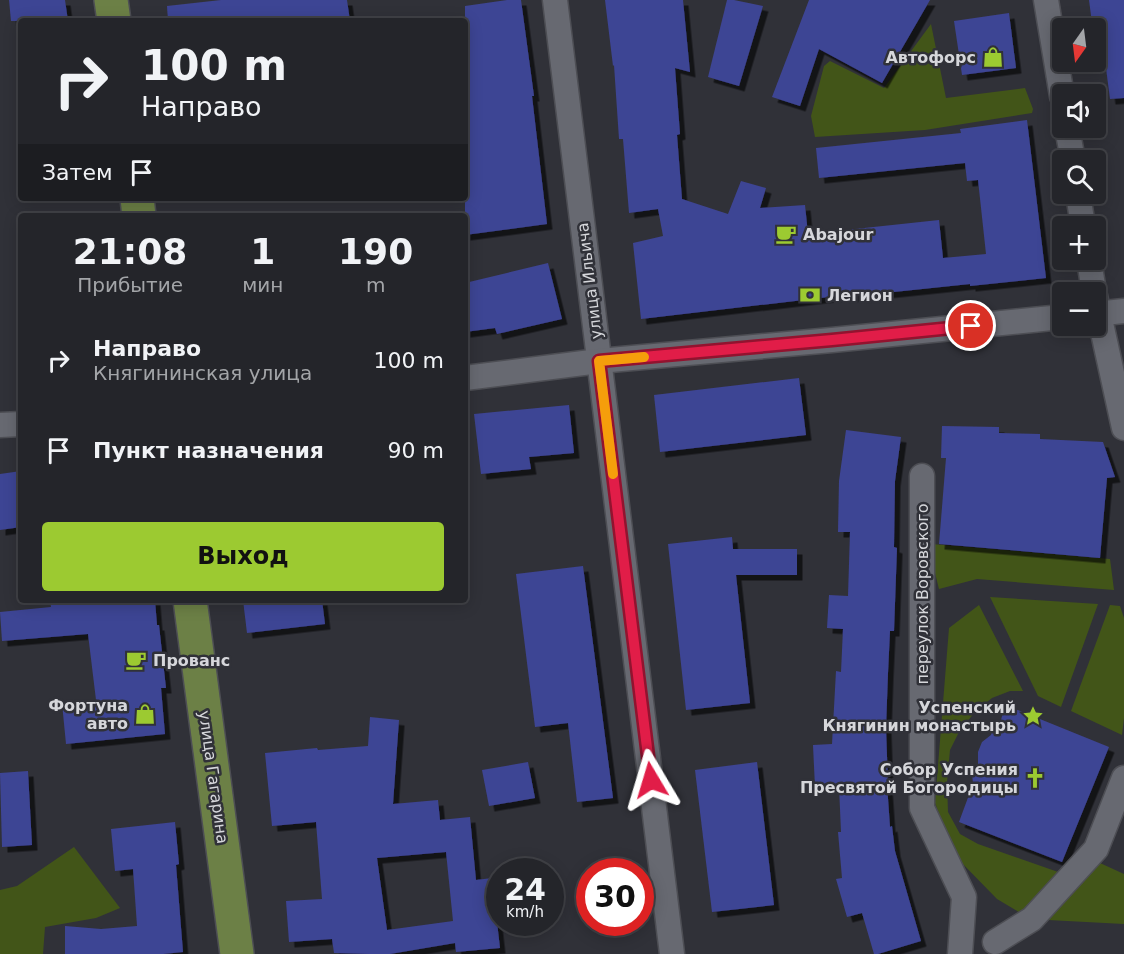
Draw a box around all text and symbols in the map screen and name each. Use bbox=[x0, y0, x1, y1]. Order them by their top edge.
north arrow bbox=[1052, 18, 1106, 72]
map controls bbox=[1052, 18, 1106, 336]
text: 100 m bbox=[141, 41, 287, 90]
icon: right bbox=[42, 42, 120, 120]
shop icon: Автофорс bbox=[981, 45, 1005, 69]
place label: Автофорс bbox=[885, 48, 976, 67]
button: sound bbox=[1052, 84, 1106, 138]
text: Направо bbox=[141, 91, 262, 122]
button: search bbox=[1052, 150, 1106, 204]
icon: arrive bbox=[125, 156, 158, 189]
text: Затем bbox=[42, 160, 113, 185]
button: + bbox=[1052, 216, 1106, 270]
street label: улица Ильича bbox=[573, 222, 606, 340]
cafe icon: Abajour bbox=[774, 222, 798, 246]
place label: Abajour bbox=[803, 225, 874, 244]
text: 21:08 bbox=[73, 231, 187, 272]
text: 1 bbox=[250, 231, 275, 272]
text: 190 bbox=[338, 231, 413, 272]
text: Прибытие bbox=[77, 273, 183, 297]
text: мин bbox=[242, 273, 283, 297]
text: m bbox=[366, 273, 385, 297]
button: − bbox=[1052, 282, 1106, 336]
bank icon: Легион bbox=[798, 283, 822, 307]
place label: Легион bbox=[827, 286, 893, 305]
pin bbox=[945, 300, 996, 351]
icon: arrive bbox=[954, 309, 987, 342]
text: Направо bbox=[93, 336, 201, 361]
icon: right bbox=[42, 344, 75, 377]
text: 100 m bbox=[374, 348, 444, 373]
text: Княгининская улица bbox=[93, 361, 312, 385]
icon: arrive bbox=[42, 434, 75, 467]
text: Пункт назначения bbox=[93, 438, 324, 463]
text: 90 m bbox=[388, 438, 444, 463]
street label: переулок Воровского bbox=[913, 503, 932, 685]
button: Выход bbox=[42, 522, 444, 591]
cafe icon: Прованс bbox=[124, 648, 148, 672]
place label: Прованс bbox=[153, 651, 230, 670]
place label: Фортуна авто bbox=[48, 696, 128, 733]
place label: Успенский Княгинин монастырь bbox=[822, 698, 1016, 735]
shop icon: Фортуна авто bbox=[133, 702, 157, 726]
place icon: Успенский Княгинин монастырь bbox=[1021, 704, 1045, 728]
street label: улица Гагарина bbox=[195, 709, 232, 845]
position arrow bbox=[619, 748, 683, 812]
place label: Собор Успения Пресвятой Богородицы bbox=[800, 760, 1018, 797]
church icon: Собор Успения Пресвятой Богородицы bbox=[1023, 766, 1047, 790]
speed limit sign: 30 bbox=[576, 858, 654, 936]
text: 24 bbox=[504, 872, 546, 907]
text: km/h bbox=[506, 903, 544, 921]

